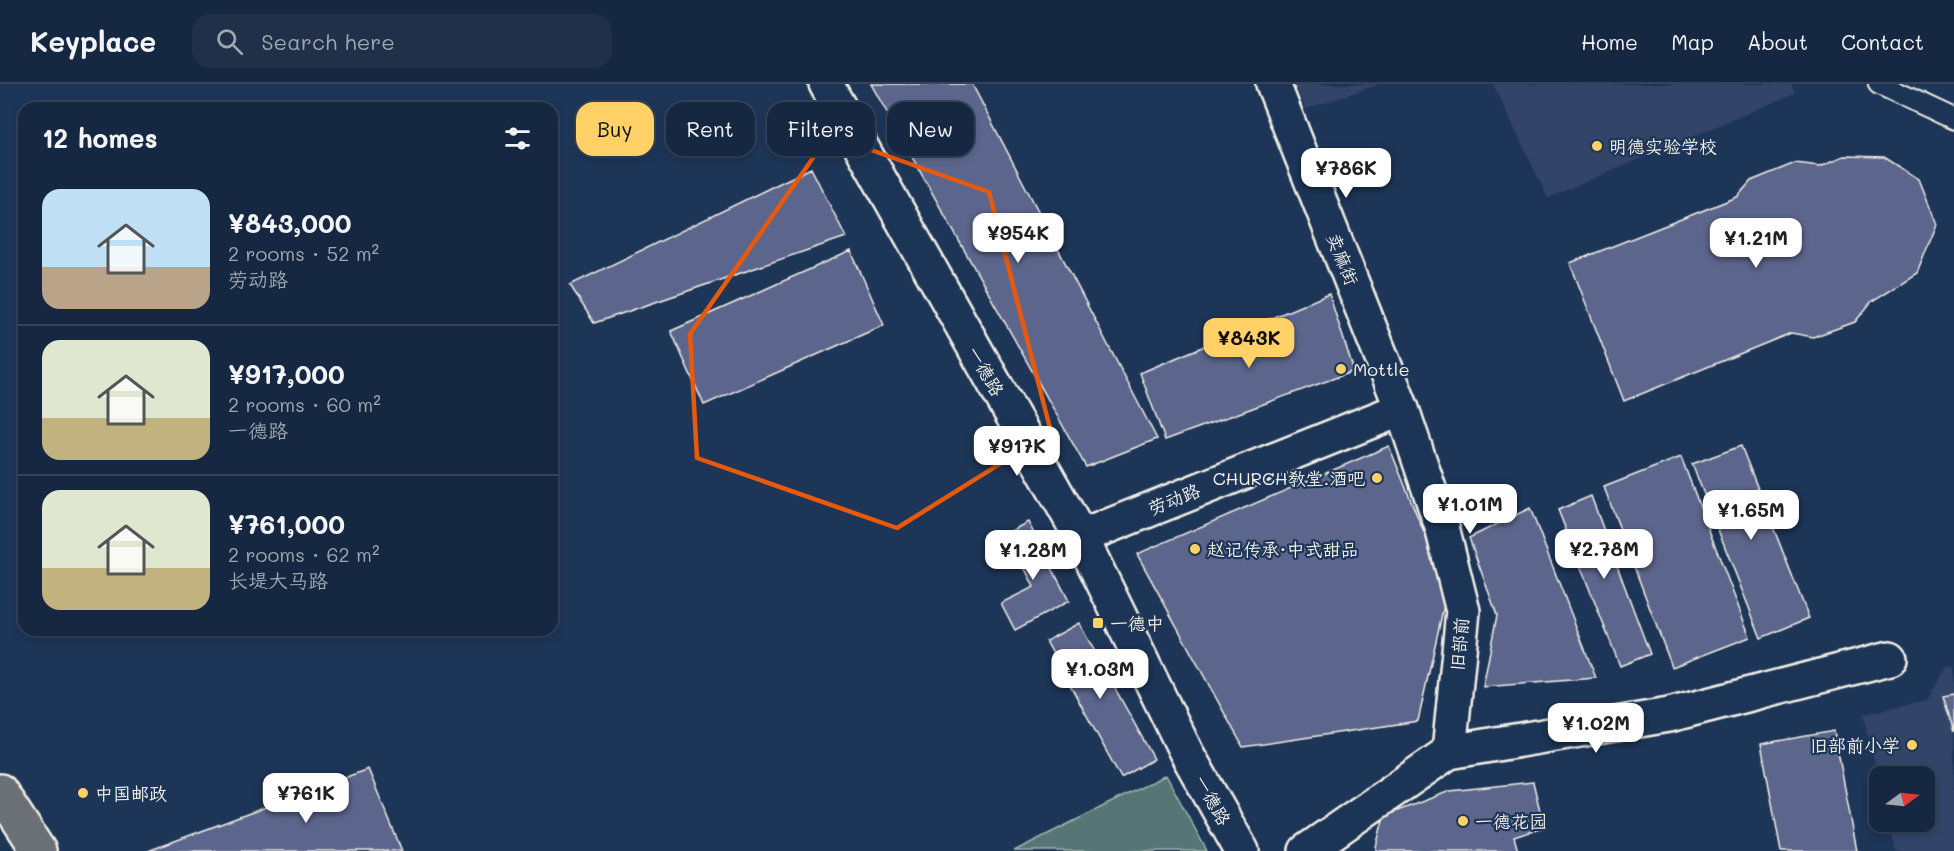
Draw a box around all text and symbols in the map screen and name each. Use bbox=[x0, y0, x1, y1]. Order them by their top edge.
search box bbox=[192, 14, 612, 68]
text: Keyplace bbox=[30, 23, 156, 59]
icon: search bbox=[213, 25, 246, 58]
text: Search here bbox=[261, 27, 395, 56]
text: Home bbox=[1581, 28, 1638, 55]
text: Map bbox=[1671, 28, 1714, 55]
text: About bbox=[1747, 28, 1808, 55]
text: Contact bbox=[1841, 28, 1924, 55]
chip: Buy bbox=[576, 102, 654, 156]
chip: Rent bbox=[666, 102, 755, 156]
chip: Filters bbox=[767, 102, 875, 156]
chip: New bbox=[887, 102, 974, 156]
text: 12 homes bbox=[42, 121, 158, 155]
icon: filters bbox=[501, 122, 534, 155]
place label: 明德实验学校 bbox=[1609, 134, 1717, 158]
marker: 明德实验学校 bbox=[1590, 139, 1604, 153]
pin: ¥786K bbox=[1304, 148, 1388, 199]
text: ¥786K bbox=[1315, 154, 1377, 180]
text: ¥843,000 bbox=[228, 206, 351, 240]
icon: home bbox=[90, 213, 162, 285]
pin: ¥954K bbox=[976, 213, 1060, 264]
pin: ¥1.21M bbox=[1707, 218, 1805, 269]
text: ¥954K bbox=[987, 219, 1049, 245]
text: ¥1.21M bbox=[1724, 224, 1788, 250]
street label: 卖麻街 bbox=[1322, 229, 1364, 289]
text: 2 rooms · 52 m² bbox=[228, 240, 379, 266]
text: 劳动路 bbox=[228, 266, 288, 292]
pin: ¥843K bbox=[1207, 318, 1291, 369]
text: ¥843K bbox=[1217, 324, 1281, 350]
street label: 一德路 bbox=[962, 342, 1010, 400]
text: ¥917,000 bbox=[228, 357, 345, 391]
place label: Mottle bbox=[1353, 357, 1410, 381]
marker: Mottle bbox=[1334, 362, 1348, 376]
icon: home bbox=[90, 364, 162, 436]
text: 2 rooms · 60 m² bbox=[228, 391, 381, 417]
text: 一德路 bbox=[228, 417, 288, 443]
pin: ¥917K bbox=[975, 426, 1059, 477]
text: ¥917K bbox=[988, 432, 1046, 458]
place label: CHURCH教堂.酒吧 bbox=[1213, 466, 1365, 490]
marker: CHURCH教堂.酒吧 bbox=[1370, 471, 1384, 485]
street label: 劳动路 bbox=[1144, 478, 1204, 520]
pin: ¥1.01M bbox=[1421, 484, 1519, 535]
text: ¥1.01M bbox=[1437, 490, 1503, 516]
pin: ¥1.65M bbox=[1702, 490, 1800, 541]
text: ¥1.65M bbox=[1717, 496, 1785, 522]
text: ¥761,000 bbox=[228, 507, 345, 541]
icon: home bbox=[90, 514, 162, 586]
pin: ¥2.78M bbox=[1555, 529, 1653, 580]
pin: ¥1.28M bbox=[984, 530, 1082, 581]
text: ¥2.78M bbox=[1569, 535, 1639, 561]
text: ¥1.28M bbox=[999, 536, 1067, 562]
place label: 赵记传承·中式甜品 bbox=[1207, 537, 1359, 561]
text: 2 rooms · 62 m² bbox=[228, 541, 380, 567]
marker: 赵记传承·中式甜品 bbox=[1188, 542, 1202, 556]
text: 长堤大马路 bbox=[228, 567, 328, 593]
place label: 一德中 bbox=[1110, 611, 1164, 635]
marker: 一德中 bbox=[1091, 616, 1105, 630]
street label: 旧部前 bbox=[1445, 616, 1473, 672]
pin: ¥1.03M bbox=[1051, 649, 1149, 700]
text: ¥1.03M bbox=[1065, 655, 1135, 681]
pin: ¥1.02M bbox=[1547, 703, 1645, 754]
text: ¥1.02M bbox=[1562, 709, 1630, 735]
place label: 旧部前小学 bbox=[1810, 733, 1900, 757]
marker: 旧部前小学 bbox=[1905, 738, 1919, 752]
north arrow bbox=[1869, 766, 1935, 832]
map controls bbox=[1869, 766, 1935, 832]
street label: 一德路 bbox=[1189, 771, 1237, 829]
pin: ¥761K bbox=[264, 773, 348, 824]
text: ¥761K bbox=[277, 779, 335, 805]
place label: 中国邮政 bbox=[95, 781, 167, 805]
marker: 中国邮政 bbox=[76, 786, 90, 800]
place label: 一德花园 bbox=[1475, 809, 1547, 833]
marker: 一德花园 bbox=[1456, 814, 1470, 828]

